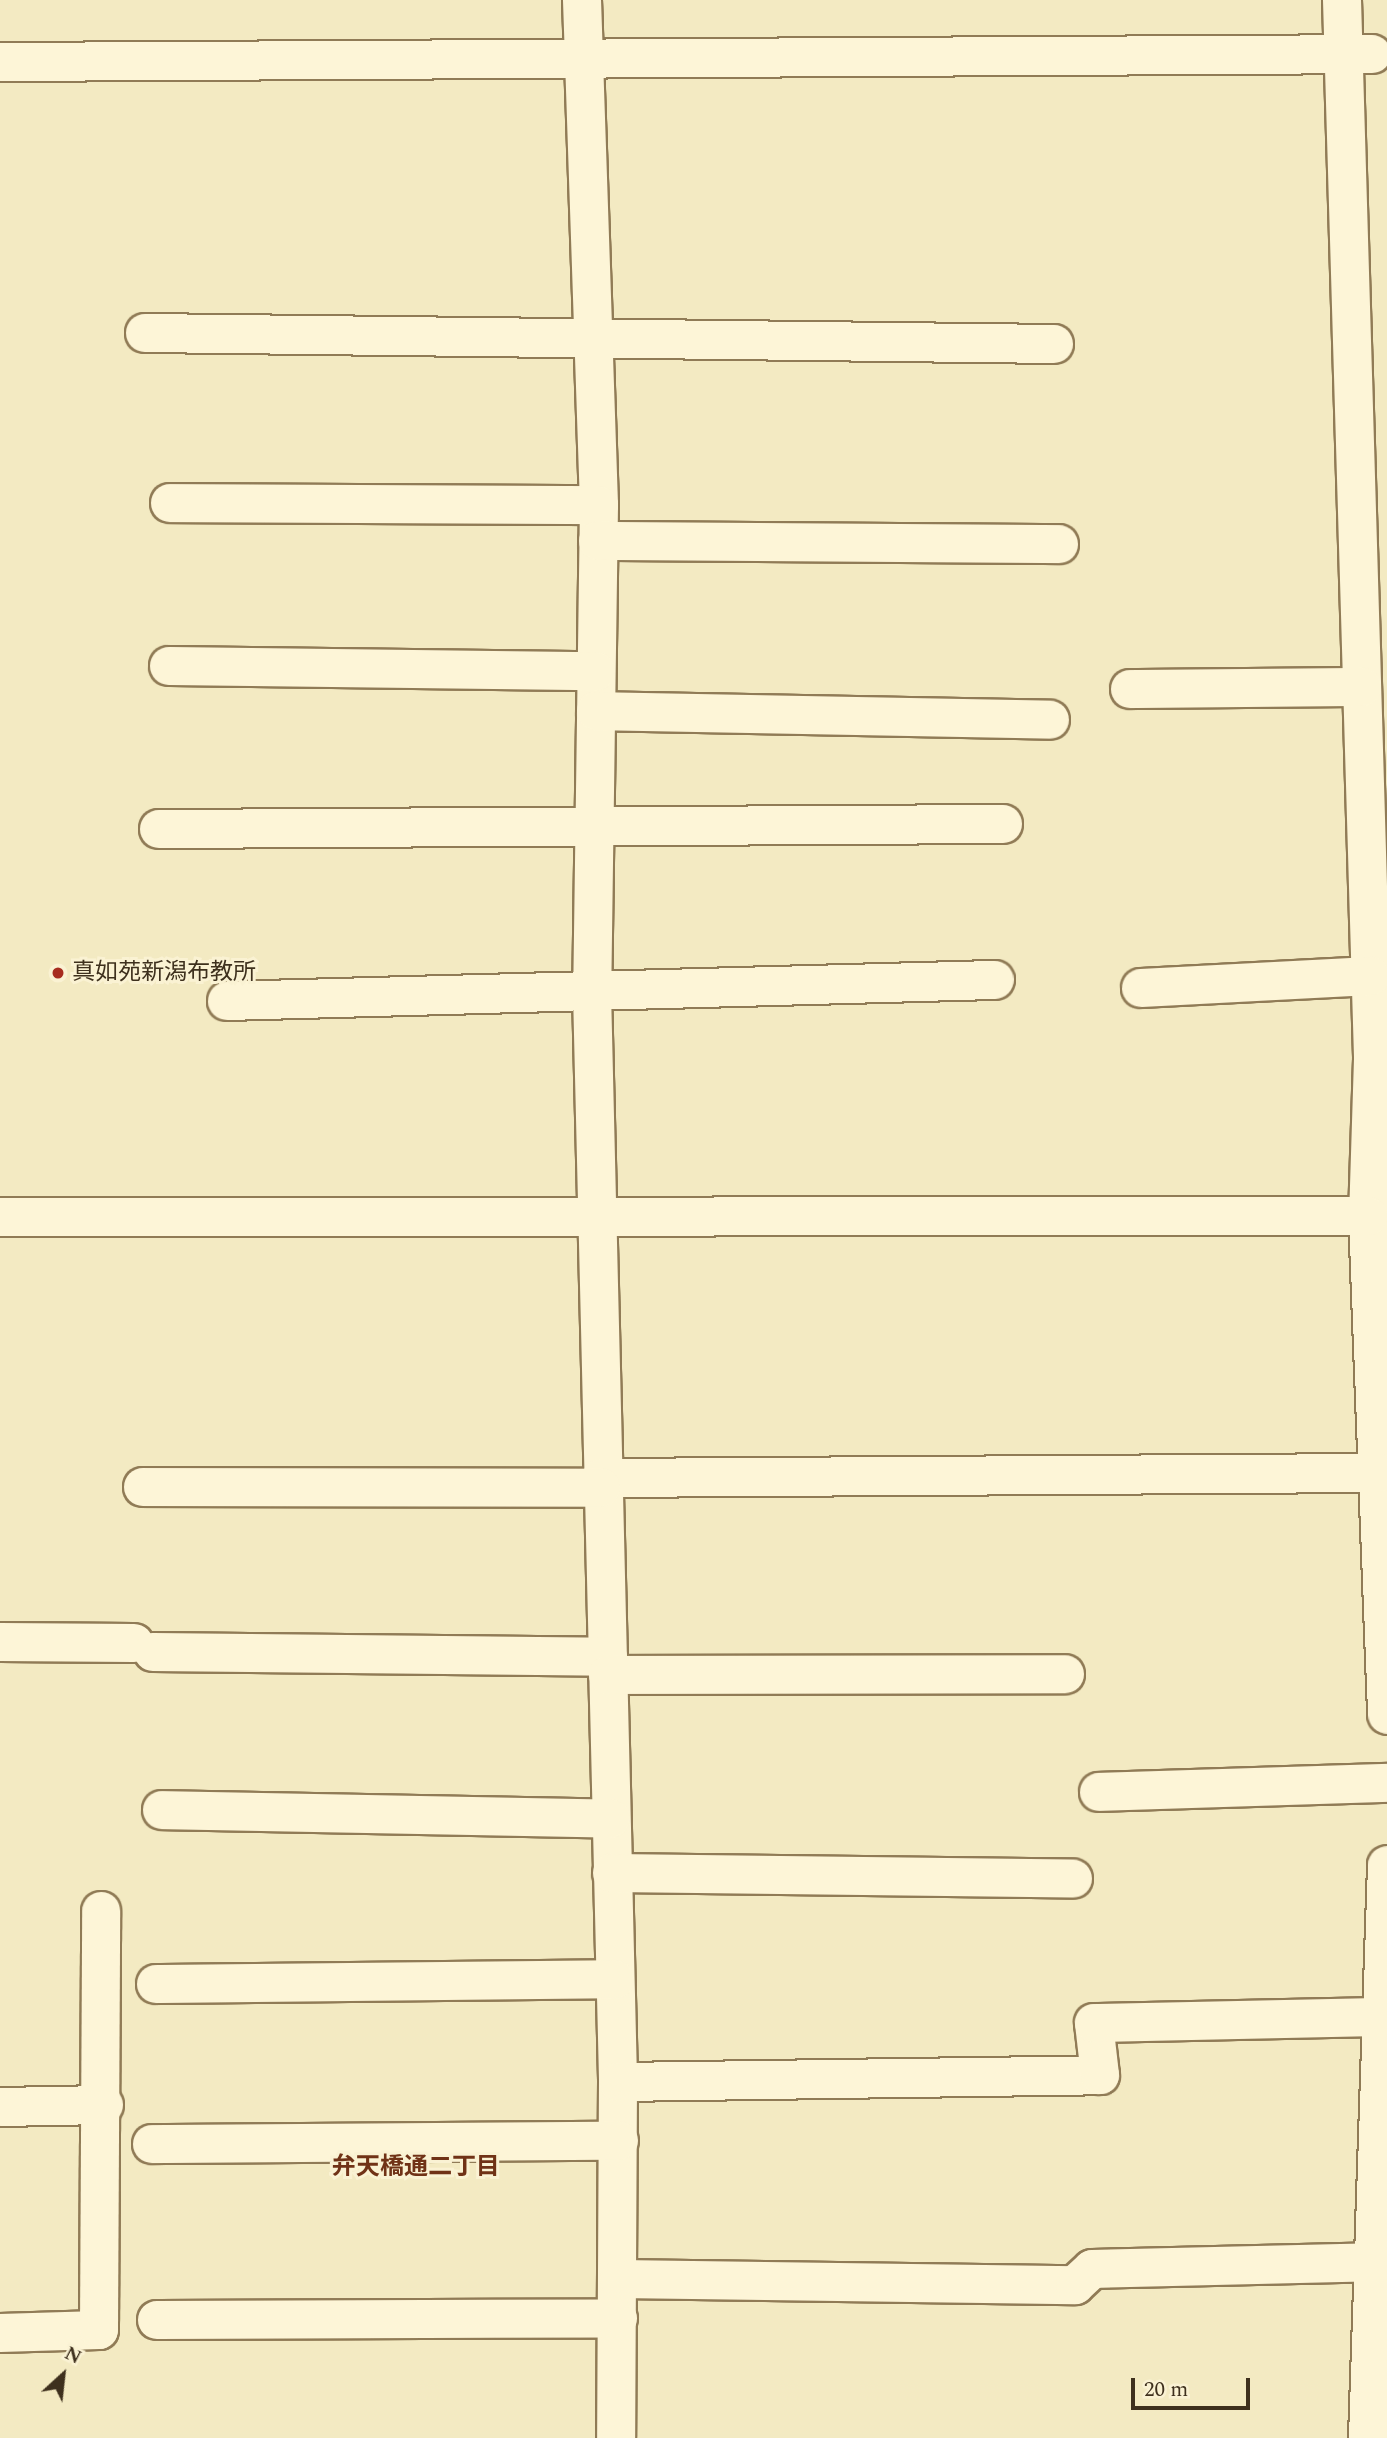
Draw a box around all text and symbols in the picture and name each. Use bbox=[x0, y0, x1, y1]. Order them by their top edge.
place label: 真如苑新潟布教所 bbox=[72, 959, 256, 987]
marker: 真如苑新潟布教所 bbox=[50, 965, 66, 981]
district label: 弁天橋通二丁目 bbox=[332, 2154, 500, 2182]
text: N bbox=[59, 2339, 86, 2372]
north arrow bbox=[28, 2340, 98, 2410]
scale bar bbox=[1135, 2364, 1254, 2408]
text: 20 m bbox=[1144, 2374, 1188, 2406]

